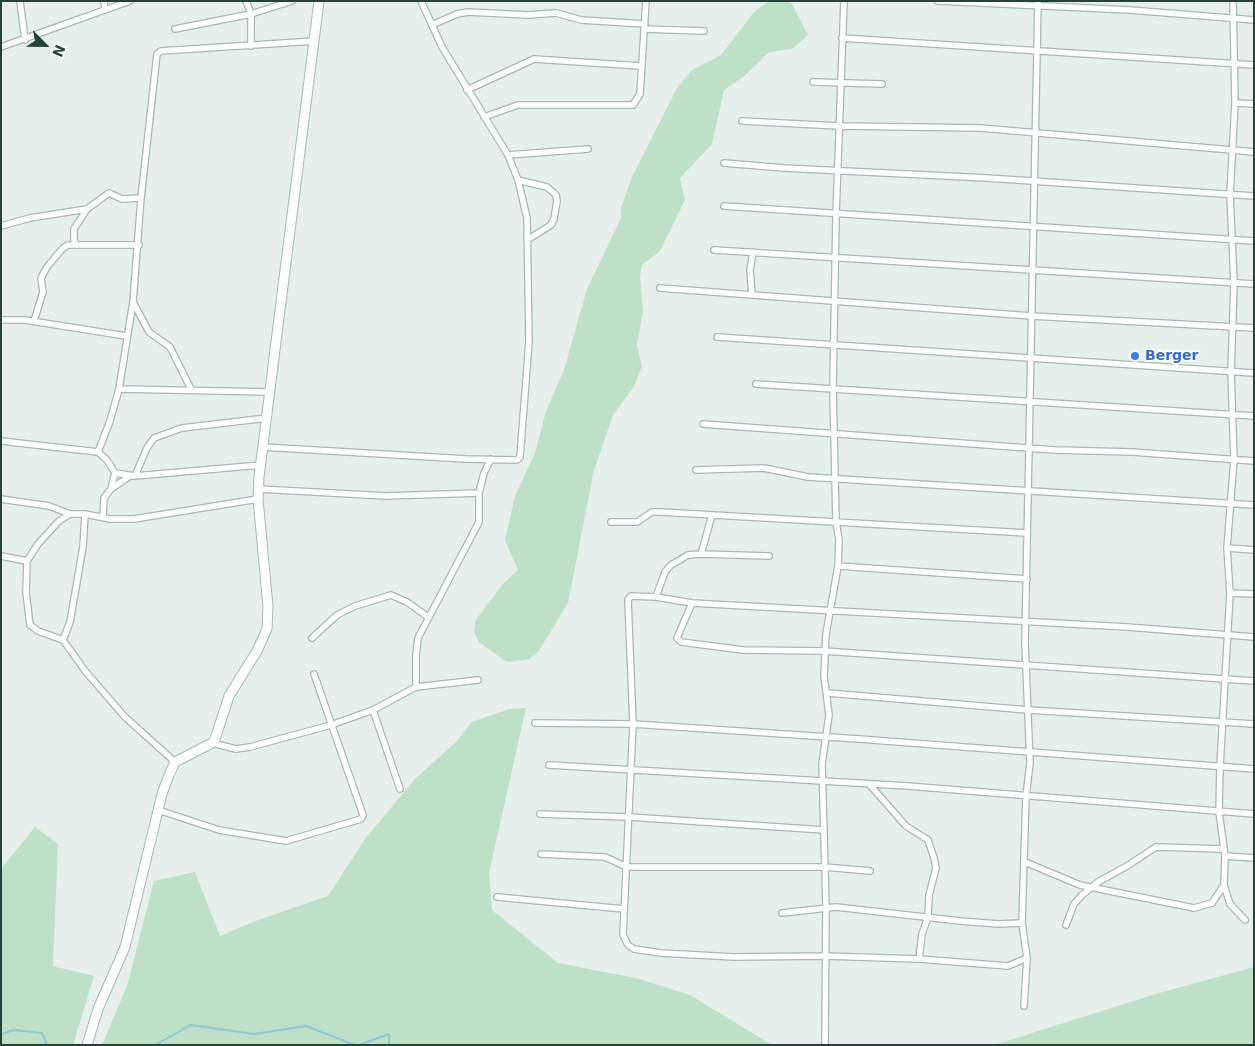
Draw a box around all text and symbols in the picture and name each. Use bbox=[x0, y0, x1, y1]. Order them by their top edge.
north arrow bbox=[20, 20, 70, 70]
text: N bbox=[49, 42, 68, 59]
place label: Berger bbox=[1145, 348, 1198, 364]
marker: Berger bbox=[1129, 350, 1141, 362]

